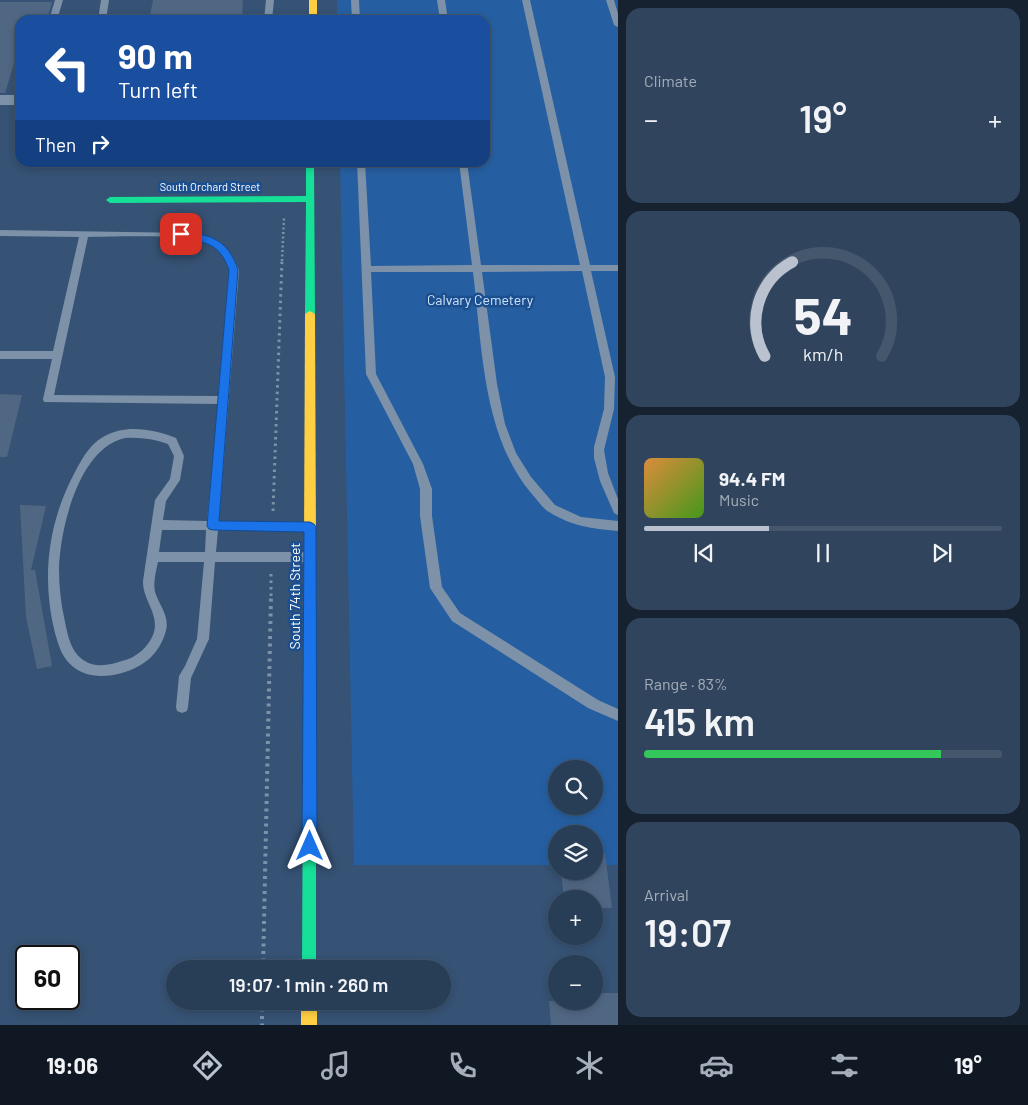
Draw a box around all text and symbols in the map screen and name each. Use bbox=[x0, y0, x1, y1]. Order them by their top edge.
text: 90 m bbox=[118, 34, 193, 76]
icon: left bbox=[35, 35, 100, 100]
text: Climate bbox=[644, 71, 697, 90]
text: Turn left bbox=[118, 76, 198, 102]
text: 19° bbox=[799, 95, 847, 141]
text: − bbox=[644, 102, 658, 136]
text: + bbox=[988, 102, 1002, 136]
icon: right bbox=[86, 130, 114, 158]
text: Then bbox=[35, 133, 76, 156]
street label: South Orchard Street bbox=[160, 180, 260, 193]
pin bbox=[160, 213, 202, 255]
icon: arrive bbox=[167, 220, 195, 248]
text: 54 bbox=[793, 283, 853, 345]
park label: Calvary Cemetery bbox=[427, 291, 534, 308]
text: km/h bbox=[803, 343, 843, 365]
text: 94.4 FM bbox=[719, 467, 785, 490]
text: Music bbox=[719, 490, 759, 509]
icon: previous bbox=[690, 539, 718, 567]
icon: pause bbox=[809, 539, 837, 567]
icon: next bbox=[928, 539, 956, 567]
street label: South 74th Street bbox=[286, 543, 303, 649]
text: Range · 83% bbox=[644, 674, 728, 693]
text: 415 km bbox=[644, 698, 755, 744]
map controls bbox=[548, 760, 603, 1010]
button: search bbox=[548, 760, 603, 815]
position arrow bbox=[283, 819, 335, 871]
button: layers bbox=[548, 825, 603, 880]
text: Arrival bbox=[644, 885, 689, 904]
button: + bbox=[548, 890, 603, 945]
text: 19:07 bbox=[644, 909, 731, 955]
speed limit sign: 60 bbox=[15, 945, 80, 1010]
button: − bbox=[548, 955, 603, 1010]
text: 19:07 · 1 min · 260 m bbox=[229, 973, 388, 996]
icon: directions bbox=[190, 1048, 225, 1083]
icon: music bbox=[318, 1048, 353, 1083]
icon: phone bbox=[445, 1048, 480, 1083]
icon: climate bbox=[572, 1048, 607, 1083]
icon: car bbox=[699, 1048, 734, 1083]
icon: filters bbox=[827, 1048, 862, 1083]
text: 19:06 bbox=[46, 1052, 98, 1078]
text: 19° bbox=[954, 1052, 982, 1078]

